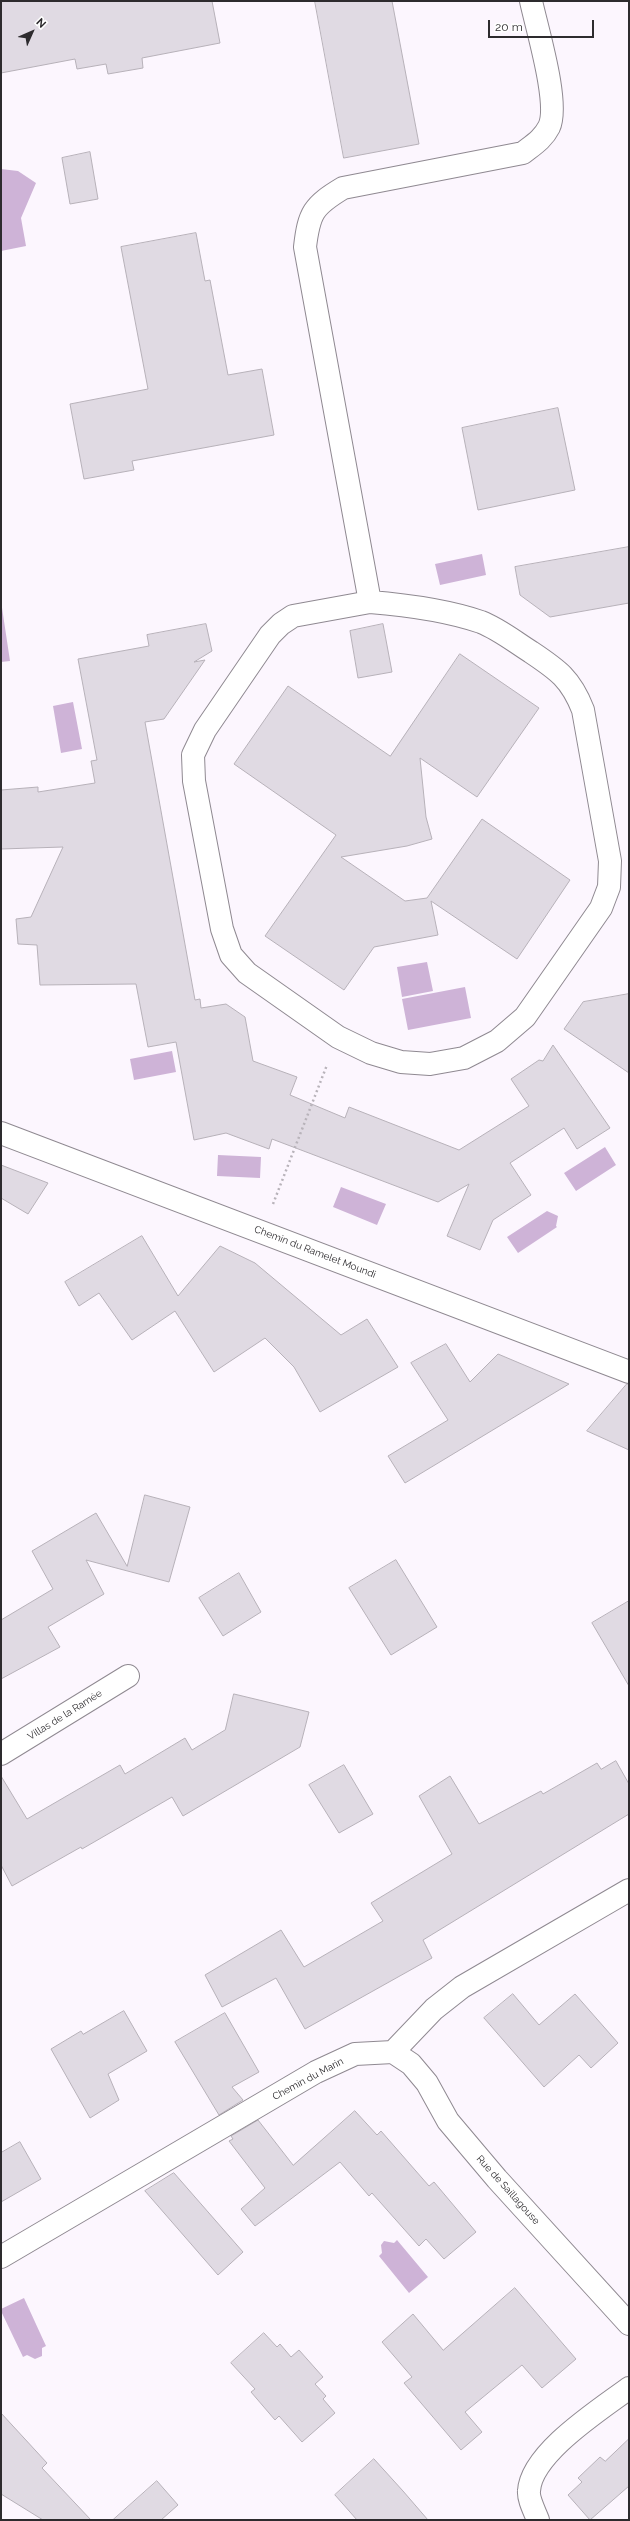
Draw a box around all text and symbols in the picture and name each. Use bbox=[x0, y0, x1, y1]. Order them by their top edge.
north arrow bbox=[12, 12, 52, 52]
scale bar bbox=[490, 12, 596, 38]
text: N bbox=[33, 16, 48, 31]
text: 20 m bbox=[495, 20, 523, 34]
street label: Chemin du Ramelet Moundi bbox=[253, 1223, 377, 1281]
street label: Villas de la Ramée bbox=[26, 1687, 104, 1743]
street label: Chemin du Marin bbox=[270, 2055, 346, 2103]
street label: Rue de Saillagouse bbox=[474, 2153, 542, 2227]

